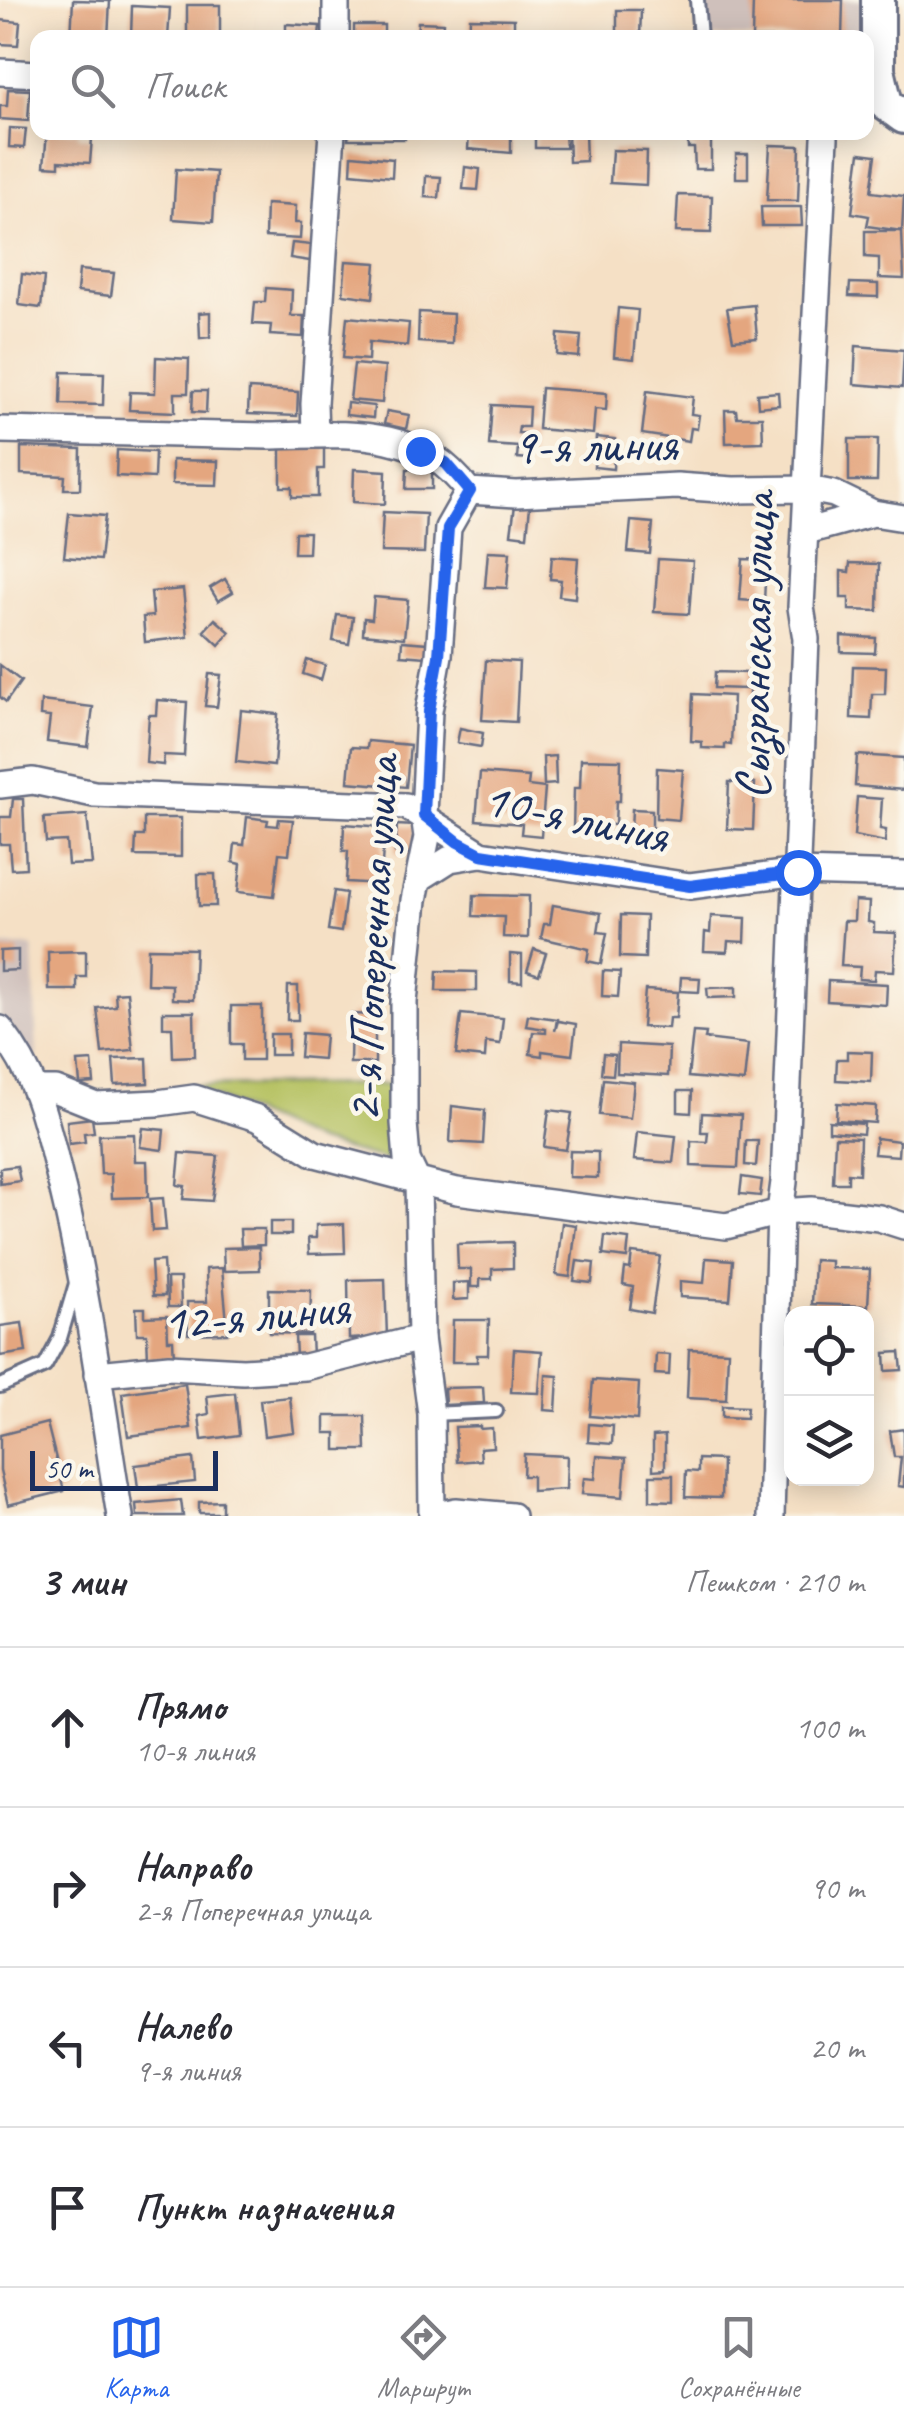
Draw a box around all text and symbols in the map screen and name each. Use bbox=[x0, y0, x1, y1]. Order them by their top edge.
search box bbox=[30, 30, 874, 140]
icon: search bbox=[65, 58, 120, 113]
text: Поиск bbox=[145, 62, 225, 109]
street label: 9-я линия bbox=[512, 412, 680, 478]
route end bbox=[398, 429, 444, 475]
street label: Сызранская улица bbox=[721, 487, 789, 800]
street label: 2-я Поперечная улица bbox=[331, 750, 413, 1124]
street label: 10-я линия bbox=[478, 767, 676, 868]
route start bbox=[776, 850, 822, 896]
street label: 12-я линия bbox=[160, 1275, 354, 1355]
map controls bbox=[784, 1306, 874, 1486]
button: locate bbox=[784, 1306, 874, 1396]
button: layers bbox=[784, 1396, 874, 1486]
scale bar bbox=[30, 1446, 218, 1490]
text: 50 m bbox=[45, 1451, 93, 1486]
text: 3 мин bbox=[40, 1555, 125, 1608]
text: Пешком · 210 m bbox=[685, 1561, 864, 1602]
text: Прямо bbox=[135, 1683, 225, 1730]
icon: ahead bbox=[40, 1700, 95, 1755]
text: 100 m bbox=[795, 1707, 864, 1748]
text: 10-я линия bbox=[135, 1730, 255, 1771]
text: Направо bbox=[135, 1843, 251, 1890]
icon: right bbox=[40, 1860, 95, 1915]
text: 90 m bbox=[810, 1867, 864, 1908]
text: 2-я Поперечная улица bbox=[135, 1890, 370, 1931]
text: Налево bbox=[135, 2003, 231, 2050]
icon: left bbox=[40, 2020, 95, 2075]
text: 20 m bbox=[810, 2027, 864, 2068]
text: 9-я линия bbox=[135, 2050, 241, 2091]
icon: arrive bbox=[40, 2180, 95, 2235]
text: Пункт назначения bbox=[135, 2184, 392, 2231]
tab: Карта bbox=[104, 2310, 168, 2405]
tab: Маршрут bbox=[377, 2310, 469, 2405]
tab: Сохранённые bbox=[678, 2310, 800, 2405]

